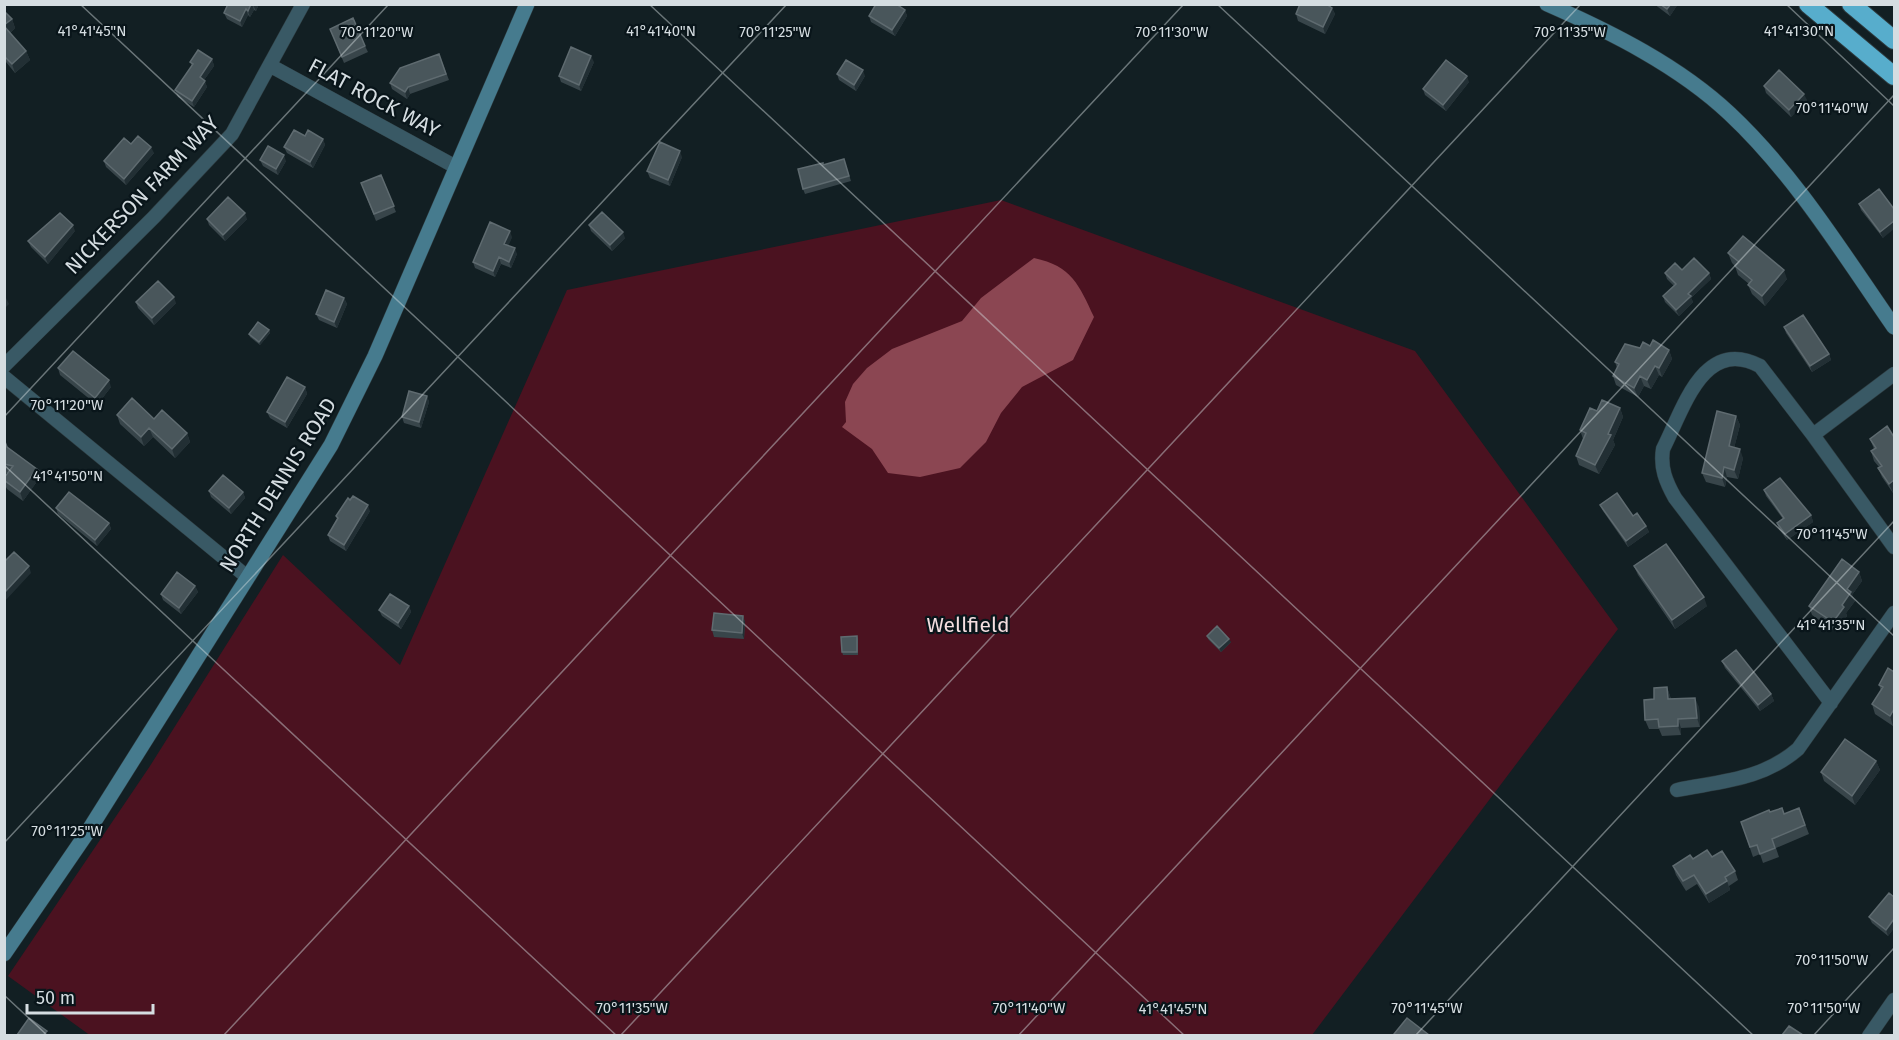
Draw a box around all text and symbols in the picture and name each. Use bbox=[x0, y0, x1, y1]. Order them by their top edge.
text: 41°41'45"N bbox=[58, 22, 126, 40]
text: 41°41'40"N bbox=[626, 22, 696, 40]
text: 41°41'30"N bbox=[1764, 22, 1834, 40]
text: 70°11'20"W bbox=[341, 23, 414, 41]
text: 70°11'25"W bbox=[739, 23, 811, 41]
text: 70°11'30"W bbox=[1136, 23, 1209, 41]
text: 70°11'35"W bbox=[1534, 23, 1606, 41]
street label: FLAT ROCK WAY bbox=[304, 53, 444, 144]
text: 70°11'40"W bbox=[1796, 99, 1869, 117]
street label: NICKERSON FARM WAY bbox=[60, 110, 225, 280]
street label: NORTH DENNIS ROAD bbox=[214, 393, 342, 577]
text: 70°11'20"W bbox=[31, 396, 104, 414]
text: 41°41'50"N bbox=[33, 467, 103, 485]
text: 70°11'45"W bbox=[1796, 525, 1868, 543]
park label: Wellfield bbox=[926, 612, 1010, 638]
text: 41°41'35"N bbox=[1796, 616, 1866, 634]
text: 70°11'25"W bbox=[31, 822, 103, 840]
text: 70°11'50"W bbox=[1796, 951, 1869, 969]
scale bar bbox=[27, 977, 153, 1015]
text: 50 m bbox=[36, 987, 75, 1009]
text: 70°11'35"W bbox=[596, 999, 668, 1017]
text: 70°11'40"W bbox=[993, 999, 1066, 1017]
text: 70°11'45"W bbox=[1391, 999, 1463, 1017]
text: 70°11'50"W bbox=[1788, 999, 1861, 1017]
text: 41°41'45"N bbox=[1139, 1000, 1207, 1018]

